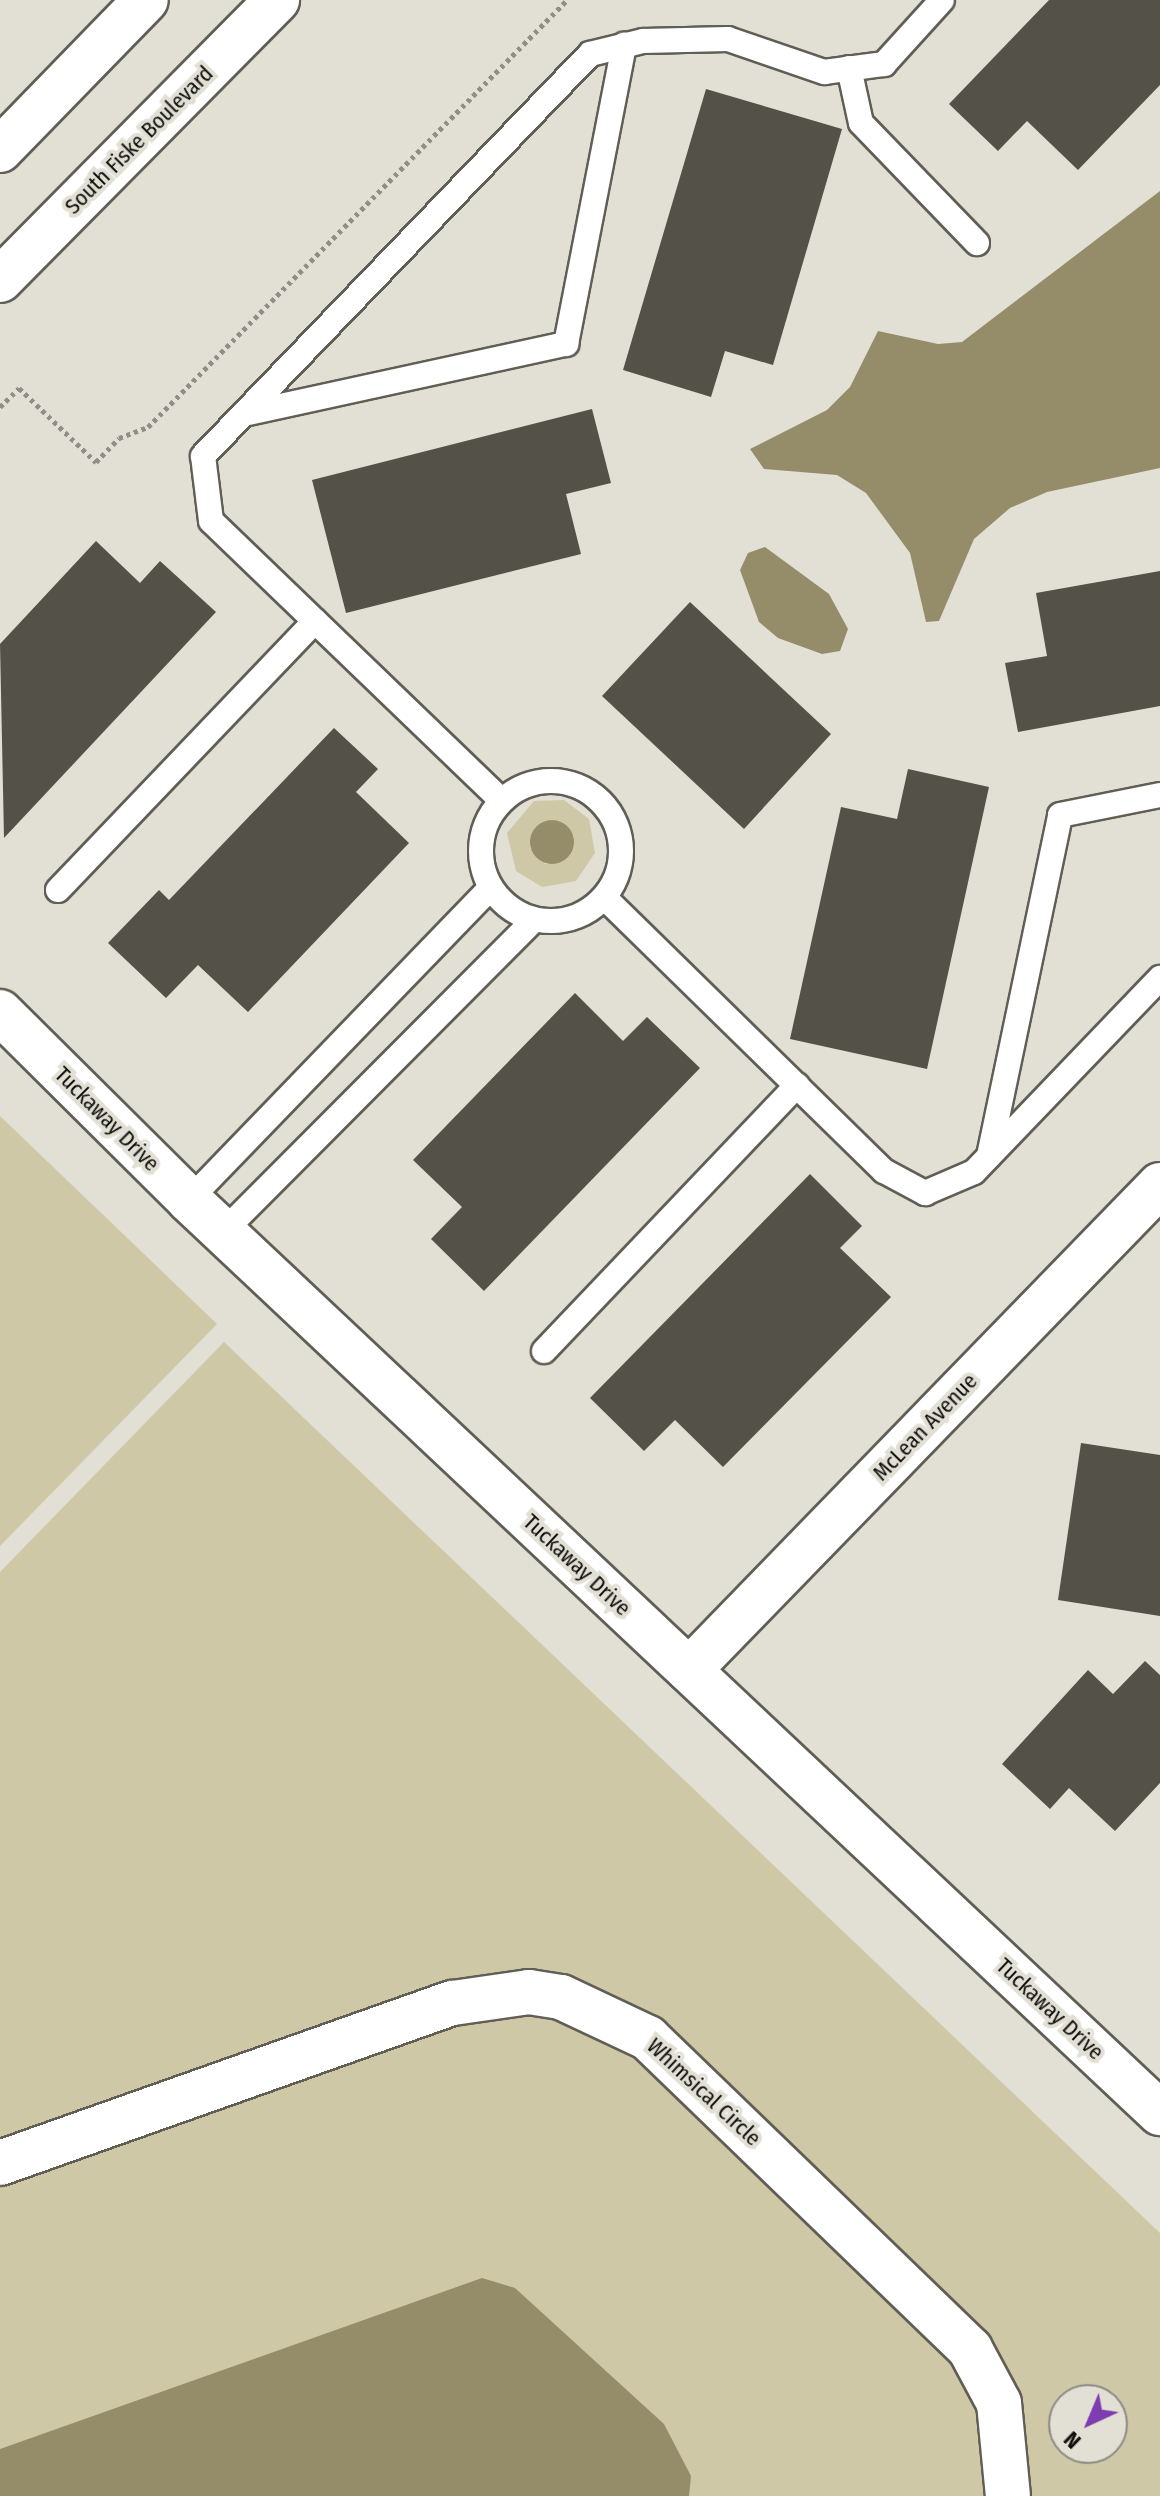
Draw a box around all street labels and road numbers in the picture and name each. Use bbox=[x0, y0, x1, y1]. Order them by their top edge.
street label: South Fiske Boulevard bbox=[59, 60, 219, 220]
street label: Tuckaway Drive bbox=[49, 1061, 165, 1177]
street label: McLean Avenue bbox=[867, 1368, 983, 1486]
street label: Tuckaway Drive bbox=[518, 1509, 636, 1621]
street label: Tuckaway Drive bbox=[991, 1953, 1109, 2065]
street label: Whimsical Circle bbox=[642, 2033, 766, 2151]

